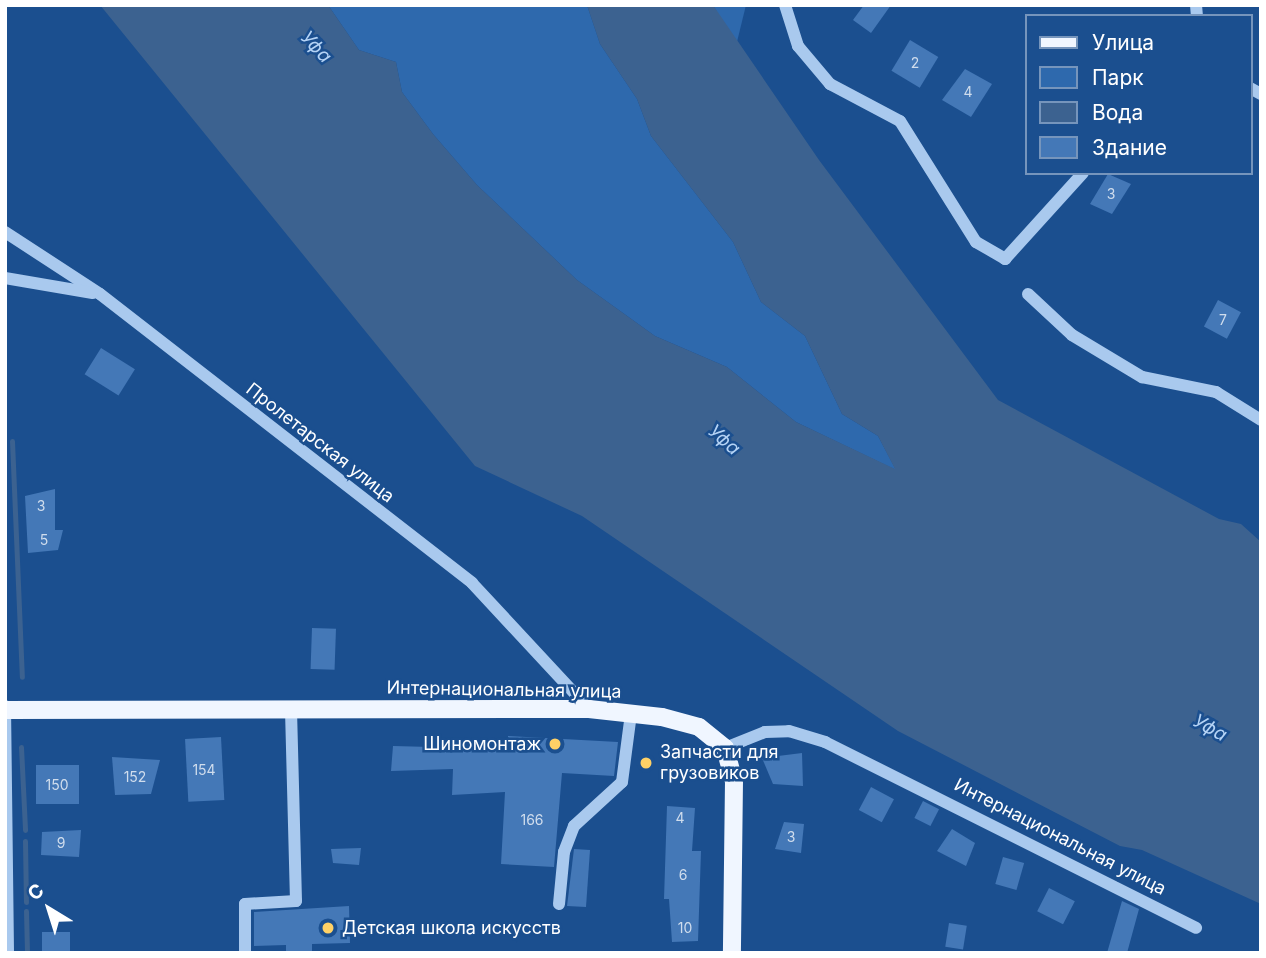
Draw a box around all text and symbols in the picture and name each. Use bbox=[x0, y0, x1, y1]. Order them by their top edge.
legend bbox=[1024, 14, 1252, 175]
water label: Уфа bbox=[296, 26, 336, 68]
text: Улица bbox=[1092, 30, 1154, 55]
house number: 2 bbox=[911, 55, 919, 71]
text: Парк bbox=[1092, 65, 1144, 90]
house number: 4 bbox=[963, 84, 973, 100]
text: Вода bbox=[1092, 100, 1143, 125]
text: Здание bbox=[1092, 135, 1167, 160]
house number: 3 bbox=[1107, 186, 1115, 202]
house number: 7 bbox=[1219, 312, 1227, 328]
street label: Пролетарская улица bbox=[242, 378, 398, 508]
water label: Уфа bbox=[703, 420, 745, 460]
house number: 3 bbox=[37, 498, 45, 514]
house number: 5 bbox=[40, 532, 48, 548]
street label: Интернациональная улица bbox=[386, 677, 622, 703]
water label: Уфа bbox=[1189, 709, 1231, 747]
place label: Шиномонтаж bbox=[423, 733, 541, 755]
marker: Шиномонтаж bbox=[547, 736, 563, 752]
place label: Запчасти для грузовиков bbox=[660, 742, 779, 784]
marker: Запчасти для грузовиков bbox=[638, 755, 654, 771]
house number: 154 bbox=[192, 762, 216, 778]
house number: 152 bbox=[124, 769, 146, 785]
street label: Интернациональная улица bbox=[950, 774, 1170, 900]
house number: 150 bbox=[45, 777, 69, 793]
house number: 4 bbox=[675, 810, 685, 826]
house number: 166 bbox=[520, 812, 544, 828]
house number: 3 bbox=[787, 829, 795, 845]
house number: 9 bbox=[57, 835, 65, 851]
house number: 6 bbox=[679, 867, 687, 883]
north arrow bbox=[14, 874, 84, 944]
text: С bbox=[23, 879, 48, 905]
place label: Детская школа искусств bbox=[342, 917, 561, 939]
marker: Детская школа искусств bbox=[320, 920, 336, 936]
house number: 10 bbox=[678, 920, 692, 936]

